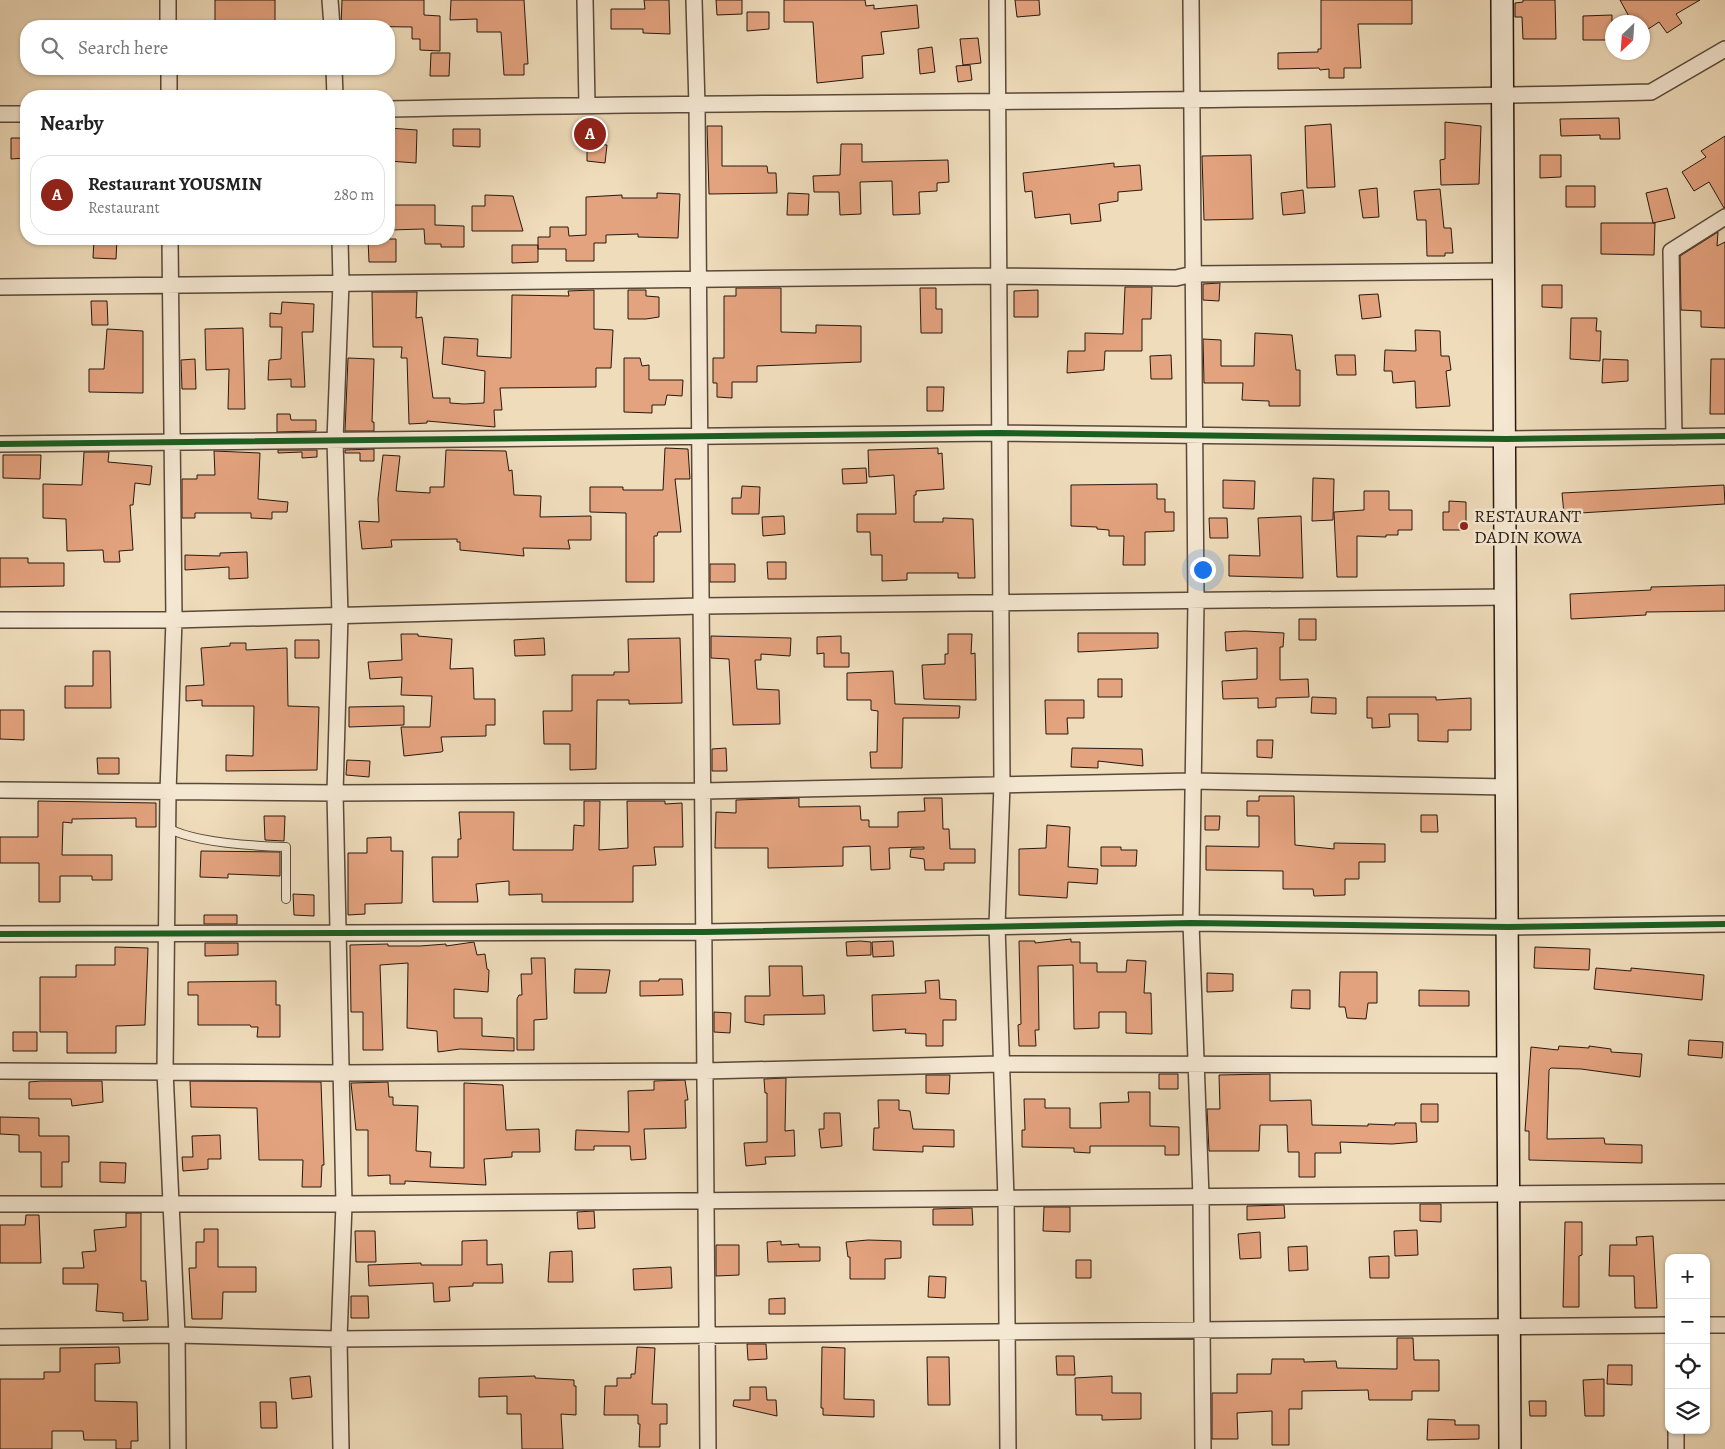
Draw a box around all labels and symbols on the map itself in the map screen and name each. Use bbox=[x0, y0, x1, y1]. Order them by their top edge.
north arrow bbox=[1605, 15, 1650, 60]
pin: A bbox=[574, 115, 606, 153]
place label: RESTAURANT DADIN KOWA bbox=[1474, 504, 1583, 549]
marker: RESTAURANT DADIN KOWA bbox=[1458, 520, 1470, 532]
your location bbox=[1190, 557, 1216, 583]

